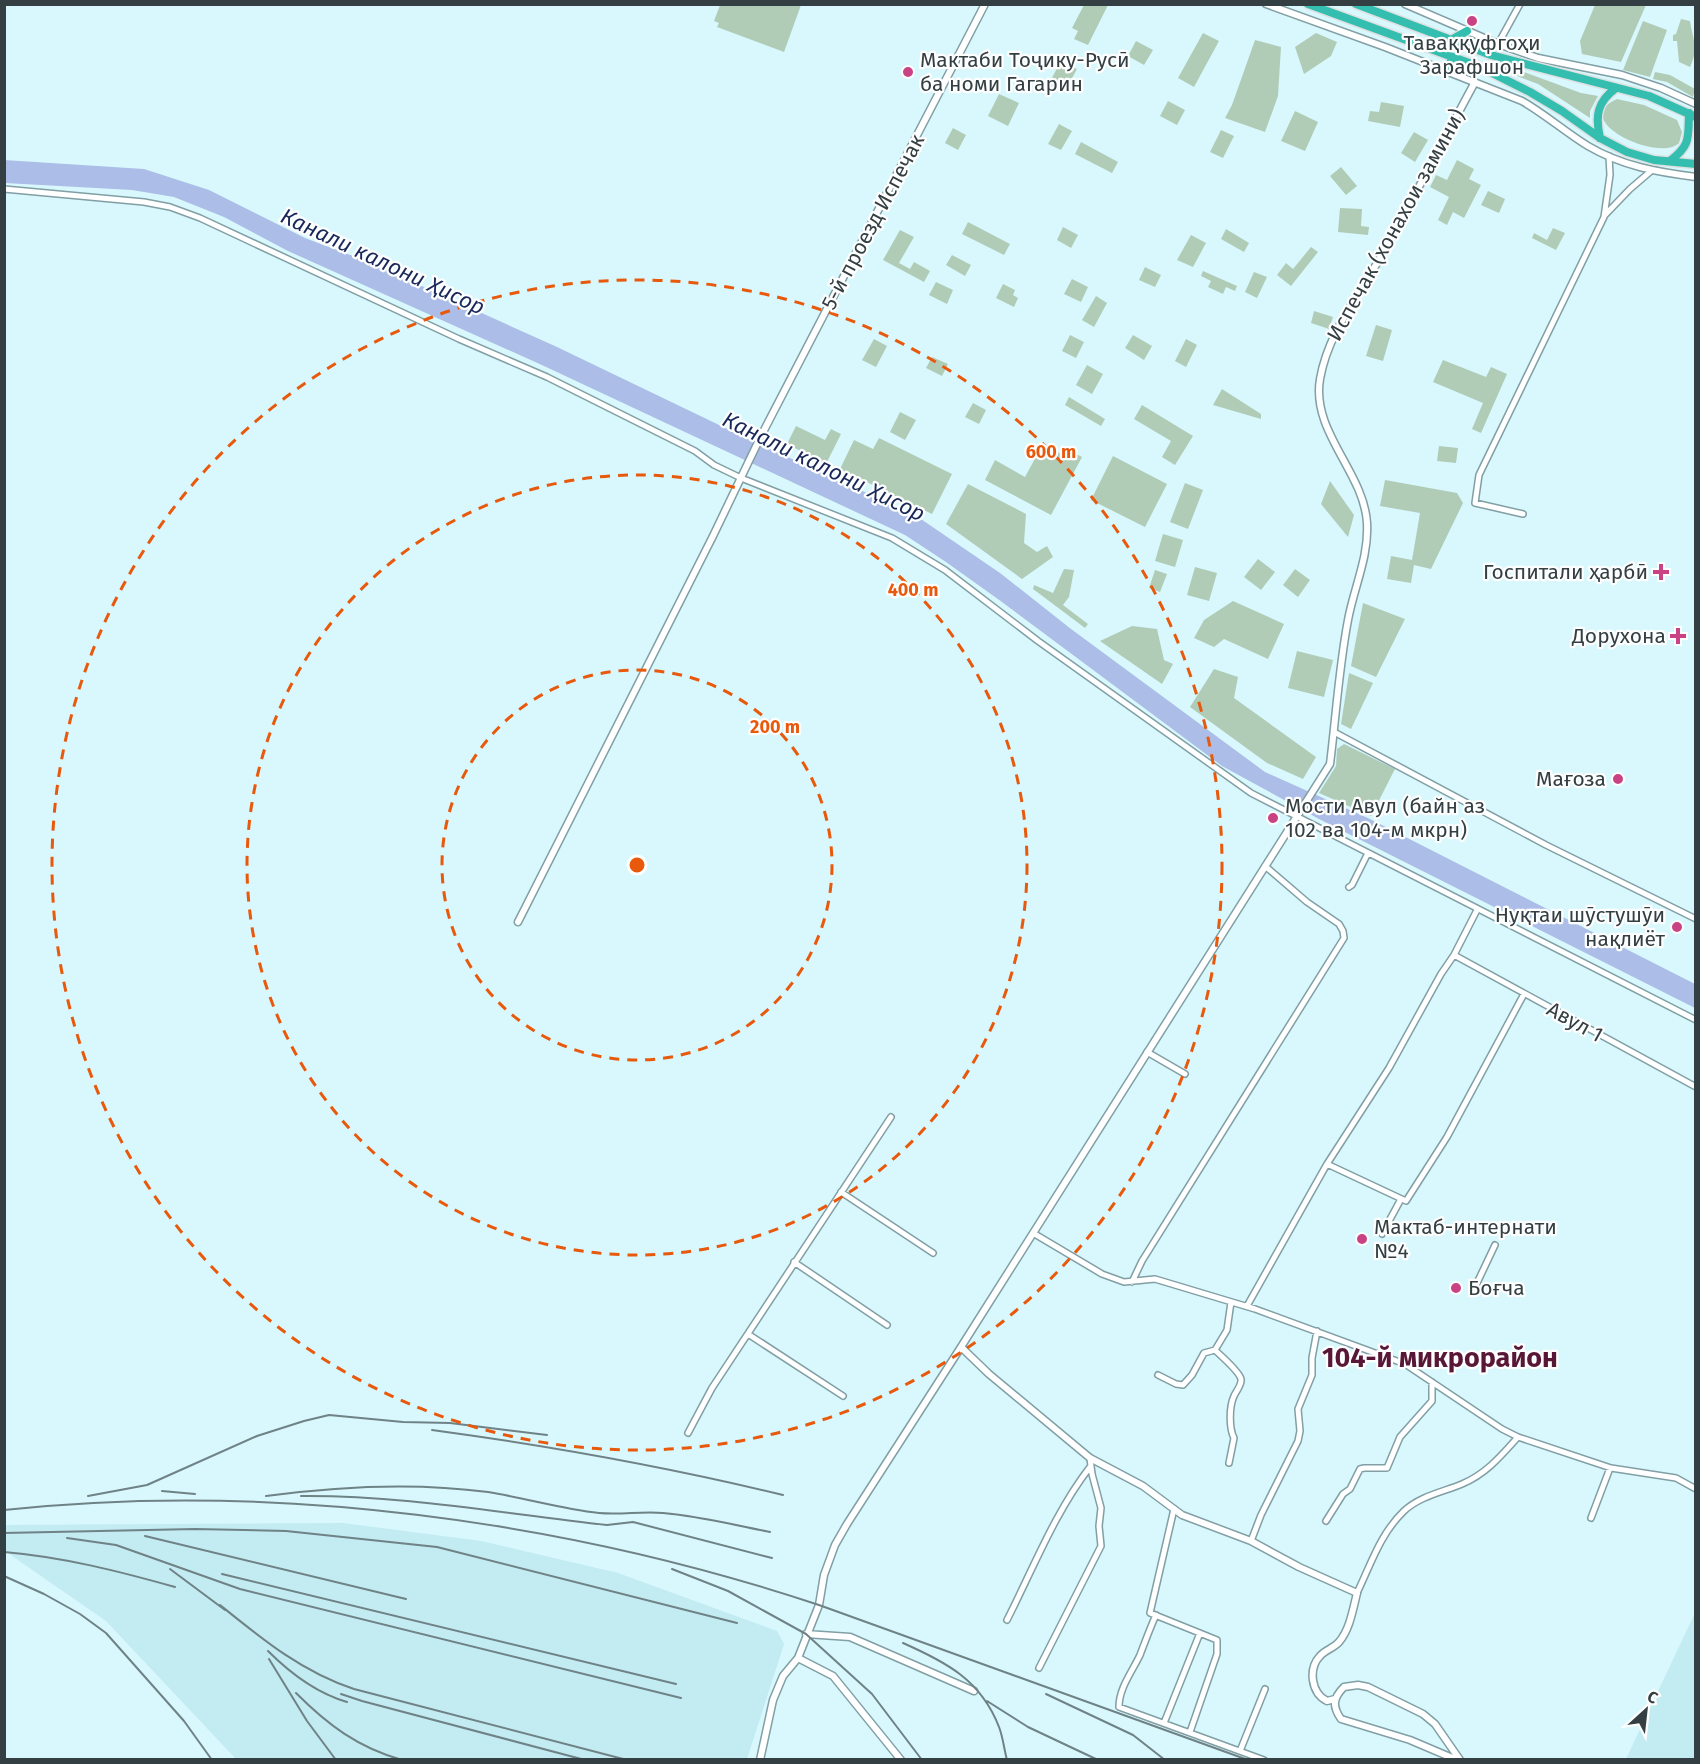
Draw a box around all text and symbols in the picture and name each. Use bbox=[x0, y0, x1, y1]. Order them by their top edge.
marker: Таваққуфгоҳи Зарафшон bbox=[1465, 14, 1479, 28]
place label: Таваққуфгоҳи Зарафшон bbox=[1403, 30, 1541, 80]
place label: Мактаби Тоҷику-Русӣ ба номи Гагарин bbox=[920, 47, 1130, 97]
marker: Мактаби Тоҷику-Русӣ ба номи Гагарин bbox=[901, 65, 915, 79]
street label: Испечак (хонахои замини) bbox=[1321, 104, 1471, 346]
street label: 5-й проезд Испечак bbox=[816, 130, 930, 314]
water label: Канали калони Ҳисор bbox=[276, 202, 489, 321]
water label: Канали калони Ҳисор bbox=[718, 406, 929, 527]
text: 600 m bbox=[1026, 441, 1076, 463]
place label: Госпитали ҳарбӣ bbox=[1483, 559, 1648, 585]
marker: Госпитали ҳарбӣ bbox=[1652, 563, 1670, 581]
text: 400 m bbox=[888, 579, 938, 601]
place label: Дорухона bbox=[1571, 623, 1666, 649]
marker: Дорухона bbox=[1671, 629, 1685, 643]
text: 200 m bbox=[750, 716, 800, 738]
place label: Мағоза bbox=[1536, 766, 1606, 792]
marker: Мағоза bbox=[1611, 772, 1625, 786]
place label: Мости Авул (байн аз 102 ва 104-м мкрн) bbox=[1285, 793, 1485, 843]
marker: Мости Авул (байн аз 102 ва 104-м мкрн) bbox=[1266, 811, 1280, 825]
centre of rings bbox=[627, 855, 647, 875]
place label: Нуқтаи шӯстушӯи нақлиёт bbox=[1495, 902, 1666, 952]
marker: Нуқтаи шӯстушӯи нақлиёт bbox=[1670, 920, 1684, 934]
street label: Авул 1 bbox=[1542, 996, 1608, 1048]
place label: Мактаб-интернати №4 bbox=[1374, 1214, 1557, 1264]
marker: Мактаб-интернати №4 bbox=[1355, 1232, 1369, 1246]
place label: Боғча bbox=[1468, 1275, 1525, 1301]
marker: Боғча bbox=[1449, 1281, 1463, 1295]
district label: 104-й микрорайон bbox=[1322, 1342, 1558, 1374]
north arrow bbox=[1616, 1680, 1676, 1740]
text: С bbox=[1644, 1687, 1662, 1708]

